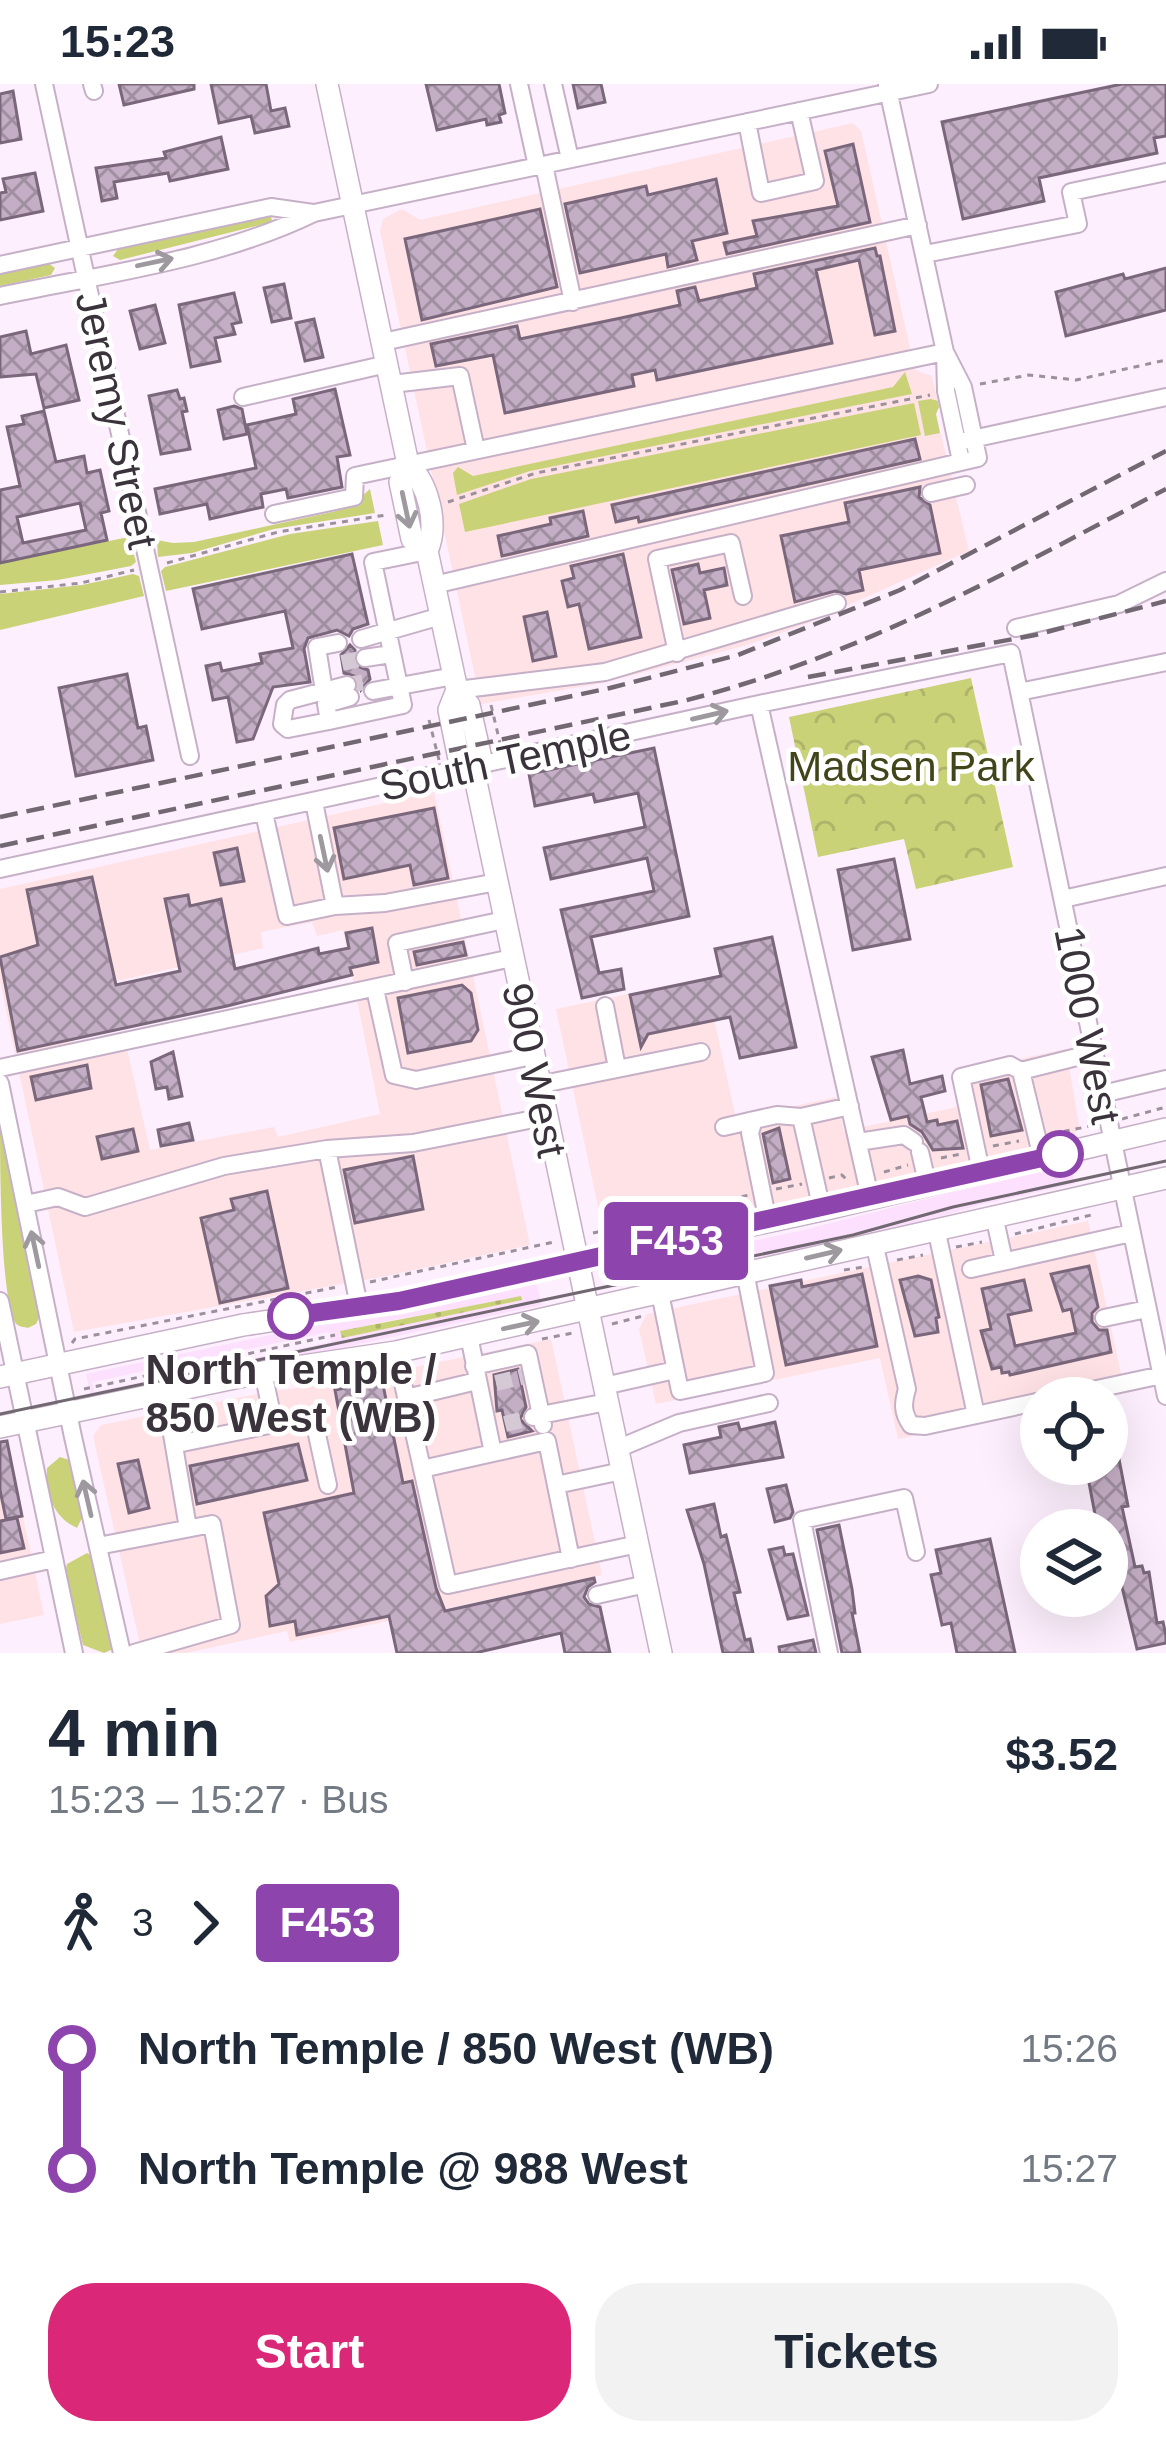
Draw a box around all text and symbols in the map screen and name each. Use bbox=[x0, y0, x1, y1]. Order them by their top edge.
text: 15:23 bbox=[60, 16, 175, 67]
one-way arrow bbox=[136, 250, 174, 273]
street label: Jeremy Street bbox=[66, 287, 167, 553]
one-way arrow bbox=[396, 489, 418, 528]
one-way arrow bbox=[690, 702, 728, 725]
street label: South Temple bbox=[375, 711, 635, 810]
park label: Madsen Park bbox=[787, 743, 1036, 790]
one-way arrow bbox=[314, 835, 337, 873]
street label: 1000 West bbox=[1045, 922, 1130, 1128]
street label: 900 West bbox=[493, 979, 576, 1162]
unlabelled marker bbox=[1038, 1132, 1082, 1176]
line badge: F453 bbox=[592, 1202, 760, 1280]
text: F453 bbox=[628, 1217, 724, 1264]
one-way arrow bbox=[23, 1231, 46, 1269]
one-way arrow bbox=[805, 1242, 843, 1264]
marker: North Temple / 850 West (WB) bbox=[269, 1294, 313, 1338]
one-way arrow bbox=[501, 1313, 539, 1336]
place label: North Temple / 850 West (WB) bbox=[146, 1346, 437, 1441]
map controls bbox=[1020, 1377, 1128, 1617]
button: locate bbox=[1020, 1377, 1128, 1485]
one-way arrow bbox=[75, 1480, 97, 1518]
button: layers bbox=[1020, 1509, 1128, 1617]
text: 4 min bbox=[48, 1696, 220, 1770]
text: $3.52 bbox=[1005, 1729, 1118, 1780]
text: 15:23 – 15:27 · Bus bbox=[48, 1778, 388, 1821]
icon: walk bbox=[48, 1890, 114, 1956]
icon: forward bbox=[172, 1890, 238, 1956]
text: F453 bbox=[280, 1899, 375, 1946]
text: 3 bbox=[132, 1901, 154, 1944]
text: North Temple / 850 West (WB) bbox=[138, 2023, 774, 2074]
text: 15:26 bbox=[1020, 2027, 1118, 2070]
text: North Temple @ 988 West bbox=[138, 2143, 688, 2194]
text: 15:27 bbox=[1020, 2147, 1118, 2190]
button: Start bbox=[48, 2283, 571, 2421]
button: Tickets bbox=[595, 2283, 1118, 2421]

